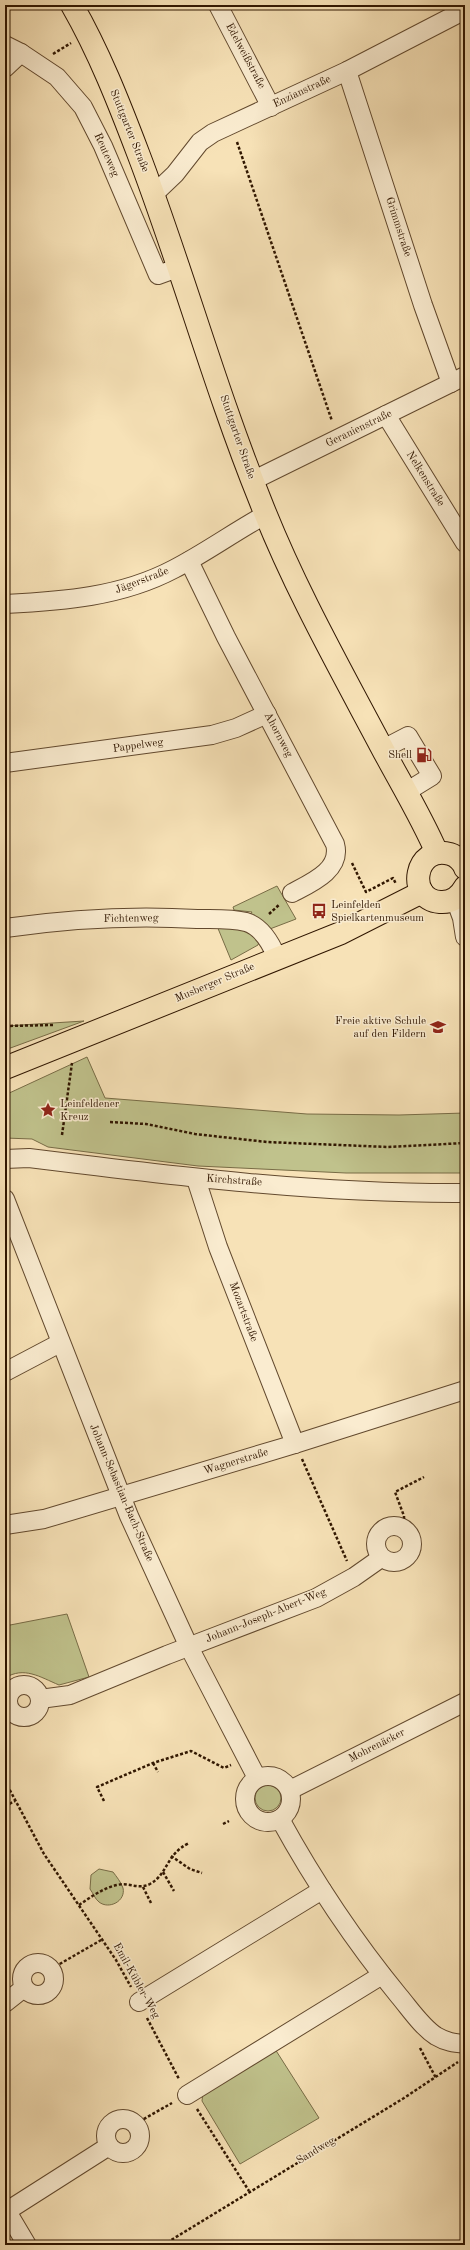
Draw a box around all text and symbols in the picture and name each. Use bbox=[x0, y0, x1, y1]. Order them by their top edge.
street label: Edelweißstraße bbox=[223, 21, 267, 91]
street label: Enzianstraße bbox=[272, 74, 332, 110]
street label: Stuttgarter Straße bbox=[107, 88, 151, 174]
street label: Reuteweg bbox=[91, 131, 121, 179]
street label: Grimmstraße bbox=[383, 196, 413, 258]
street label: Stuttgarter Straße bbox=[217, 394, 257, 480]
street label: Geranienstraße bbox=[324, 408, 394, 450]
street label: Nelkenstraße bbox=[404, 450, 446, 508]
street label: Jägerstraße bbox=[114, 566, 170, 596]
street label: Ahornweg bbox=[262, 711, 294, 759]
street label: Pappelweg bbox=[112, 737, 164, 755]
fuel station icon: Shell bbox=[415, 746, 433, 764]
place label: Shell bbox=[388, 750, 412, 761]
place label: Leinfelden Spielkartenmuseum bbox=[331, 900, 424, 924]
bus stop icon: Leinfelden Spielkartenmuseum bbox=[310, 902, 328, 920]
street label: Fichtenweg bbox=[103, 913, 159, 925]
street label: Musberger Straße bbox=[174, 961, 256, 1005]
place label: Freie aktive Schule auf den Fildern bbox=[335, 1016, 426, 1040]
school or university icon: Freie aktive Schule auf den Fildern bbox=[429, 1018, 447, 1036]
place label: Leinfeldener Kreuz bbox=[60, 1099, 120, 1123]
place icon: Leinfeldener Kreuz bbox=[39, 1101, 57, 1119]
street label: Kirchstraße bbox=[206, 1174, 262, 1188]
street label: Mozartstraße bbox=[227, 1281, 259, 1343]
street label: Johann-Sebastian-Bach-Straße bbox=[87, 1423, 155, 1563]
street label: Wagnerstraße bbox=[202, 1447, 270, 1477]
street label: Johann-Joseph-Abert-Weg bbox=[204, 1587, 328, 1645]
street label: Mohrenäcker bbox=[347, 1727, 407, 1765]
street label: Emil-Kübler-Weg bbox=[111, 1941, 161, 2021]
street label: Sandweg bbox=[295, 2135, 337, 2167]

